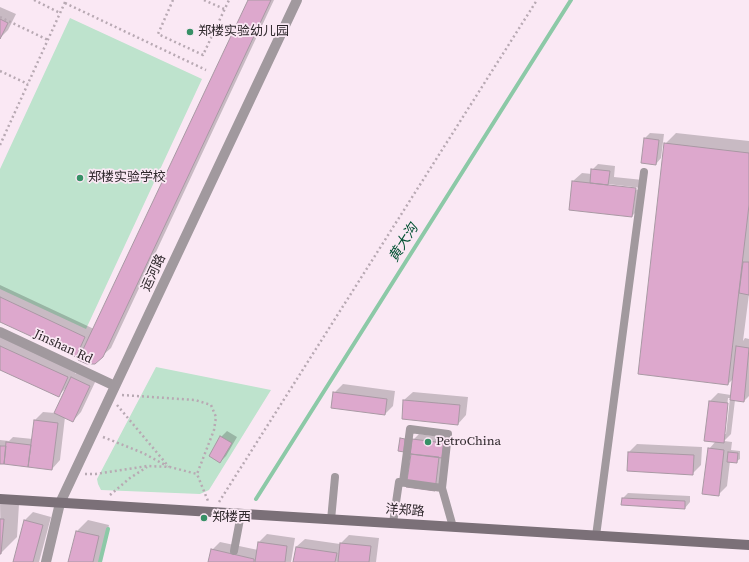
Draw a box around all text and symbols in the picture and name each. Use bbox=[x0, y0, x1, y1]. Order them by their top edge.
place label: 郑楼实验幼儿园 bbox=[198, 24, 289, 40]
marker: 郑楼实验幼儿园 bbox=[185, 27, 195, 37]
place label: 郑楼实验学校 bbox=[88, 170, 166, 186]
marker: 郑楼实验学校 bbox=[75, 173, 85, 183]
water label: 黄大沟 bbox=[386, 221, 422, 265]
street label: 运河路 bbox=[139, 252, 169, 294]
street label: Jinshan Rd bbox=[31, 327, 95, 367]
place label: PetroChina bbox=[436, 434, 501, 450]
marker: PetroChina bbox=[423, 437, 433, 447]
street label: 洋郑路 bbox=[385, 502, 425, 520]
place label: 郑楼西 bbox=[212, 510, 251, 526]
marker: 郑楼西 bbox=[199, 513, 209, 523]

